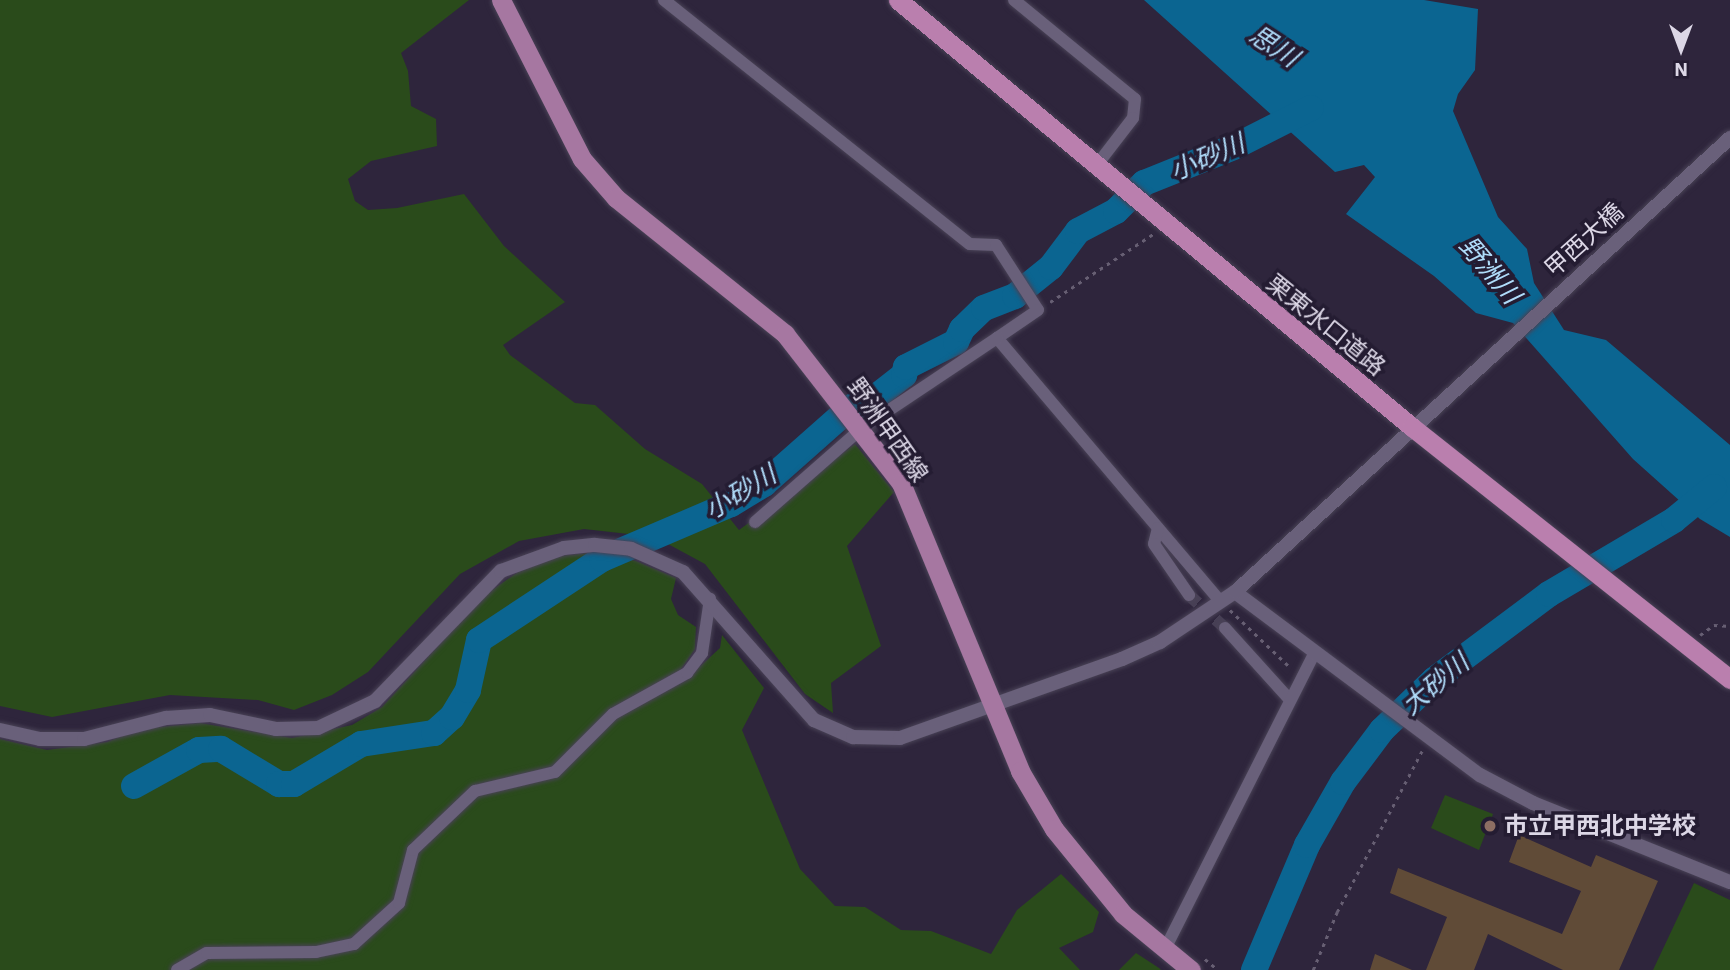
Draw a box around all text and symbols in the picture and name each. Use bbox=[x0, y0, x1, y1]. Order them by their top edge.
north arrow bbox=[1646, 14, 1716, 84]
water label: 思川 bbox=[1244, 19, 1304, 73]
text: N bbox=[1674, 58, 1688, 82]
water label: 小砂川 bbox=[1165, 127, 1249, 187]
street label: 甲西大橋 bbox=[1539, 197, 1629, 283]
water label: 野洲川 bbox=[1453, 230, 1527, 310]
street label: 栗東水口道路 bbox=[1261, 268, 1391, 382]
street label: 野洲甲西線 bbox=[842, 373, 934, 487]
water label: 小砂川 bbox=[699, 459, 781, 525]
water label: 大砂川 bbox=[1395, 647, 1475, 721]
place label: 市立甲西北中学校 bbox=[1504, 812, 1696, 840]
marker: 市立甲西北中学校 bbox=[1482, 818, 1498, 834]

